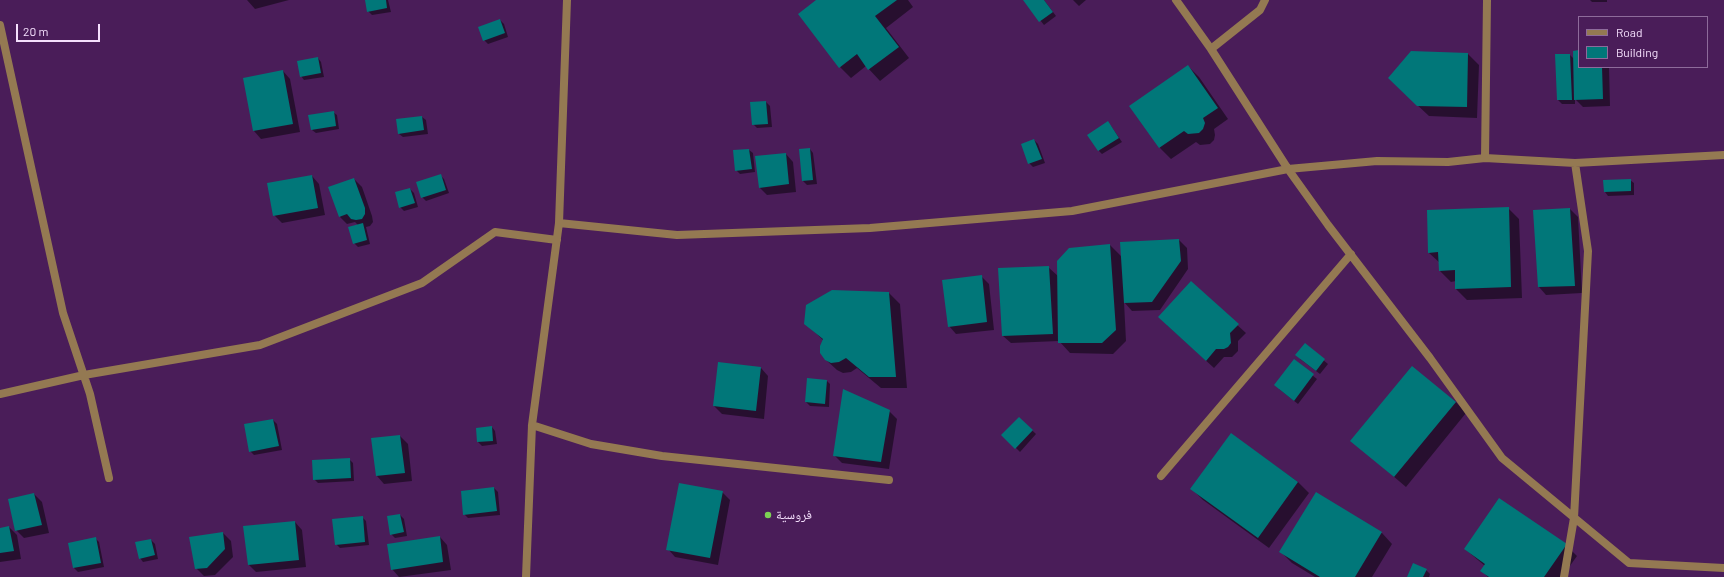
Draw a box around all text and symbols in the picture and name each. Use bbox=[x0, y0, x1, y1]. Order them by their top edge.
scale bar bbox=[18, 16, 102, 42]
legend bbox=[1578, 16, 1708, 68]
text: 20 m bbox=[23, 24, 49, 38]
text: Road bbox=[1616, 25, 1643, 39]
text: Building bbox=[1616, 45, 1658, 59]
place label: فروسية bbox=[776, 507, 812, 523]
marker: فروسية bbox=[763, 510, 773, 520]

